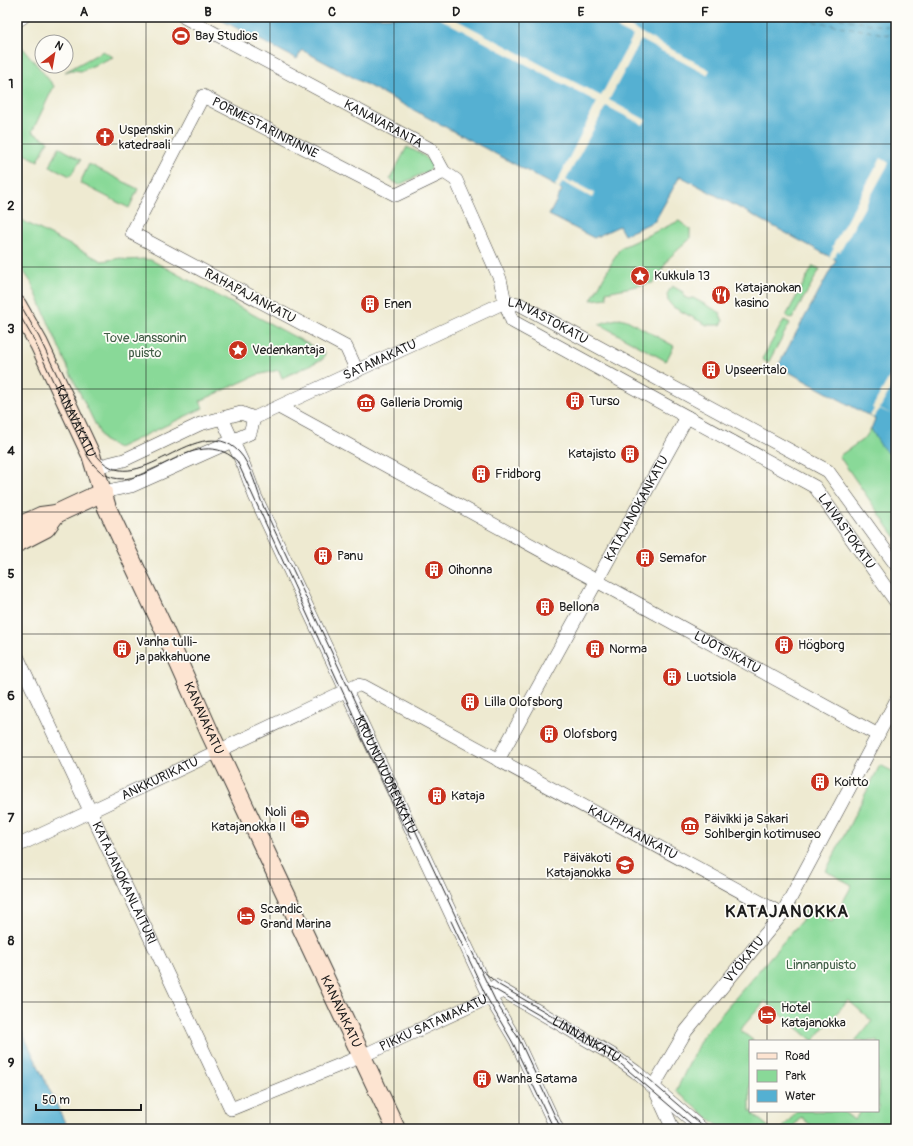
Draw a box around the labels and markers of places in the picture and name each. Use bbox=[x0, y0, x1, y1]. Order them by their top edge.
sports icon: Bay Studios bbox=[170, 25, 192, 47]
place label: Bay Studios bbox=[195, 28, 258, 44]
place label: Uspenskin katedraali bbox=[119, 122, 174, 153]
church icon: Uspenskin katedraali bbox=[94, 126, 116, 148]
place icon: Kukkula 13 bbox=[629, 265, 651, 287]
place label: Kukkula 13 bbox=[654, 268, 710, 284]
place label: Katajanokan kasino bbox=[735, 280, 801, 311]
restaurant icon: Katajanokan kasino bbox=[710, 284, 732, 306]
building icon: Enen bbox=[359, 293, 381, 315]
place label: Enen bbox=[384, 296, 412, 312]
place icon: Vedenkantaja bbox=[227, 339, 249, 361]
place label: Vedenkantaja bbox=[252, 342, 325, 358]
building icon: Upseeritalo bbox=[700, 359, 722, 381]
place label: Upseeritalo bbox=[725, 362, 787, 378]
building icon: Turso bbox=[564, 390, 586, 412]
museum icon: Galleria Dromig bbox=[355, 392, 377, 414]
place label: Turso bbox=[589, 393, 620, 409]
place label: Galleria Dromig bbox=[380, 395, 463, 411]
building icon: Katajisto bbox=[619, 443, 641, 465]
place label: Katajisto bbox=[568, 446, 616, 462]
building icon: Fridborg bbox=[470, 463, 492, 485]
place label: Fridborg bbox=[495, 466, 541, 482]
building icon: Panu bbox=[312, 545, 334, 567]
building icon: Semafor bbox=[634, 547, 656, 569]
place label: Panu bbox=[337, 548, 363, 564]
place label: Semafor bbox=[659, 550, 707, 566]
building icon: Oihonna bbox=[423, 559, 445, 581]
place label: Oihonna bbox=[448, 562, 492, 578]
building icon: Bellona bbox=[534, 596, 556, 618]
place label: Bellona bbox=[559, 599, 599, 615]
place label: Vanha tulli- ja pakkahuone bbox=[135, 634, 211, 665]
building icon: Högborg bbox=[773, 634, 795, 656]
place label: Högborg bbox=[798, 637, 845, 653]
building icon: Vanha tulli- ja pakkahuone bbox=[111, 638, 133, 660]
building icon: Norma bbox=[584, 638, 606, 660]
place label: Norma bbox=[609, 641, 647, 657]
building icon: Luotsiola bbox=[661, 666, 683, 688]
place label: Luotsiola bbox=[686, 669, 736, 685]
building icon: Lilla Olofsborg bbox=[459, 691, 481, 713]
place label: Lilla Olofsborg bbox=[484, 694, 563, 710]
building icon: Olofsborg bbox=[538, 723, 560, 745]
place label: Olofsborg bbox=[563, 726, 617, 742]
building icon: Koitto bbox=[809, 771, 831, 793]
place label: Koitto bbox=[834, 774, 869, 790]
building icon: Kataja bbox=[426, 785, 448, 807]
place label: Kataja bbox=[451, 788, 485, 804]
place label: Noli Katajanokka II bbox=[211, 804, 286, 835]
hotel icon: Noli Katajanokka II bbox=[289, 808, 311, 830]
place label: Päivikki ja Sakari Sohlbergin kotimuseo bbox=[704, 811, 821, 842]
museum icon: Päivikki ja Sakari Sohlbergin kotimuseo bbox=[679, 815, 701, 837]
place label: Päiväkoti Katajanokka bbox=[546, 850, 611, 881]
school or university icon: Päiväkoti Katajanokka bbox=[614, 854, 636, 876]
place label: Scandic Grand Marina bbox=[260, 901, 331, 932]
hotel icon: Scandic Grand Marina bbox=[235, 905, 257, 927]
place label: Hotel Katajanokka bbox=[781, 1000, 846, 1031]
hotel icon: Hotel Katajanokka bbox=[756, 1004, 778, 1026]
building icon: Wanha Satama bbox=[471, 1068, 493, 1090]
place label: Wanha Satama bbox=[496, 1071, 577, 1087]

